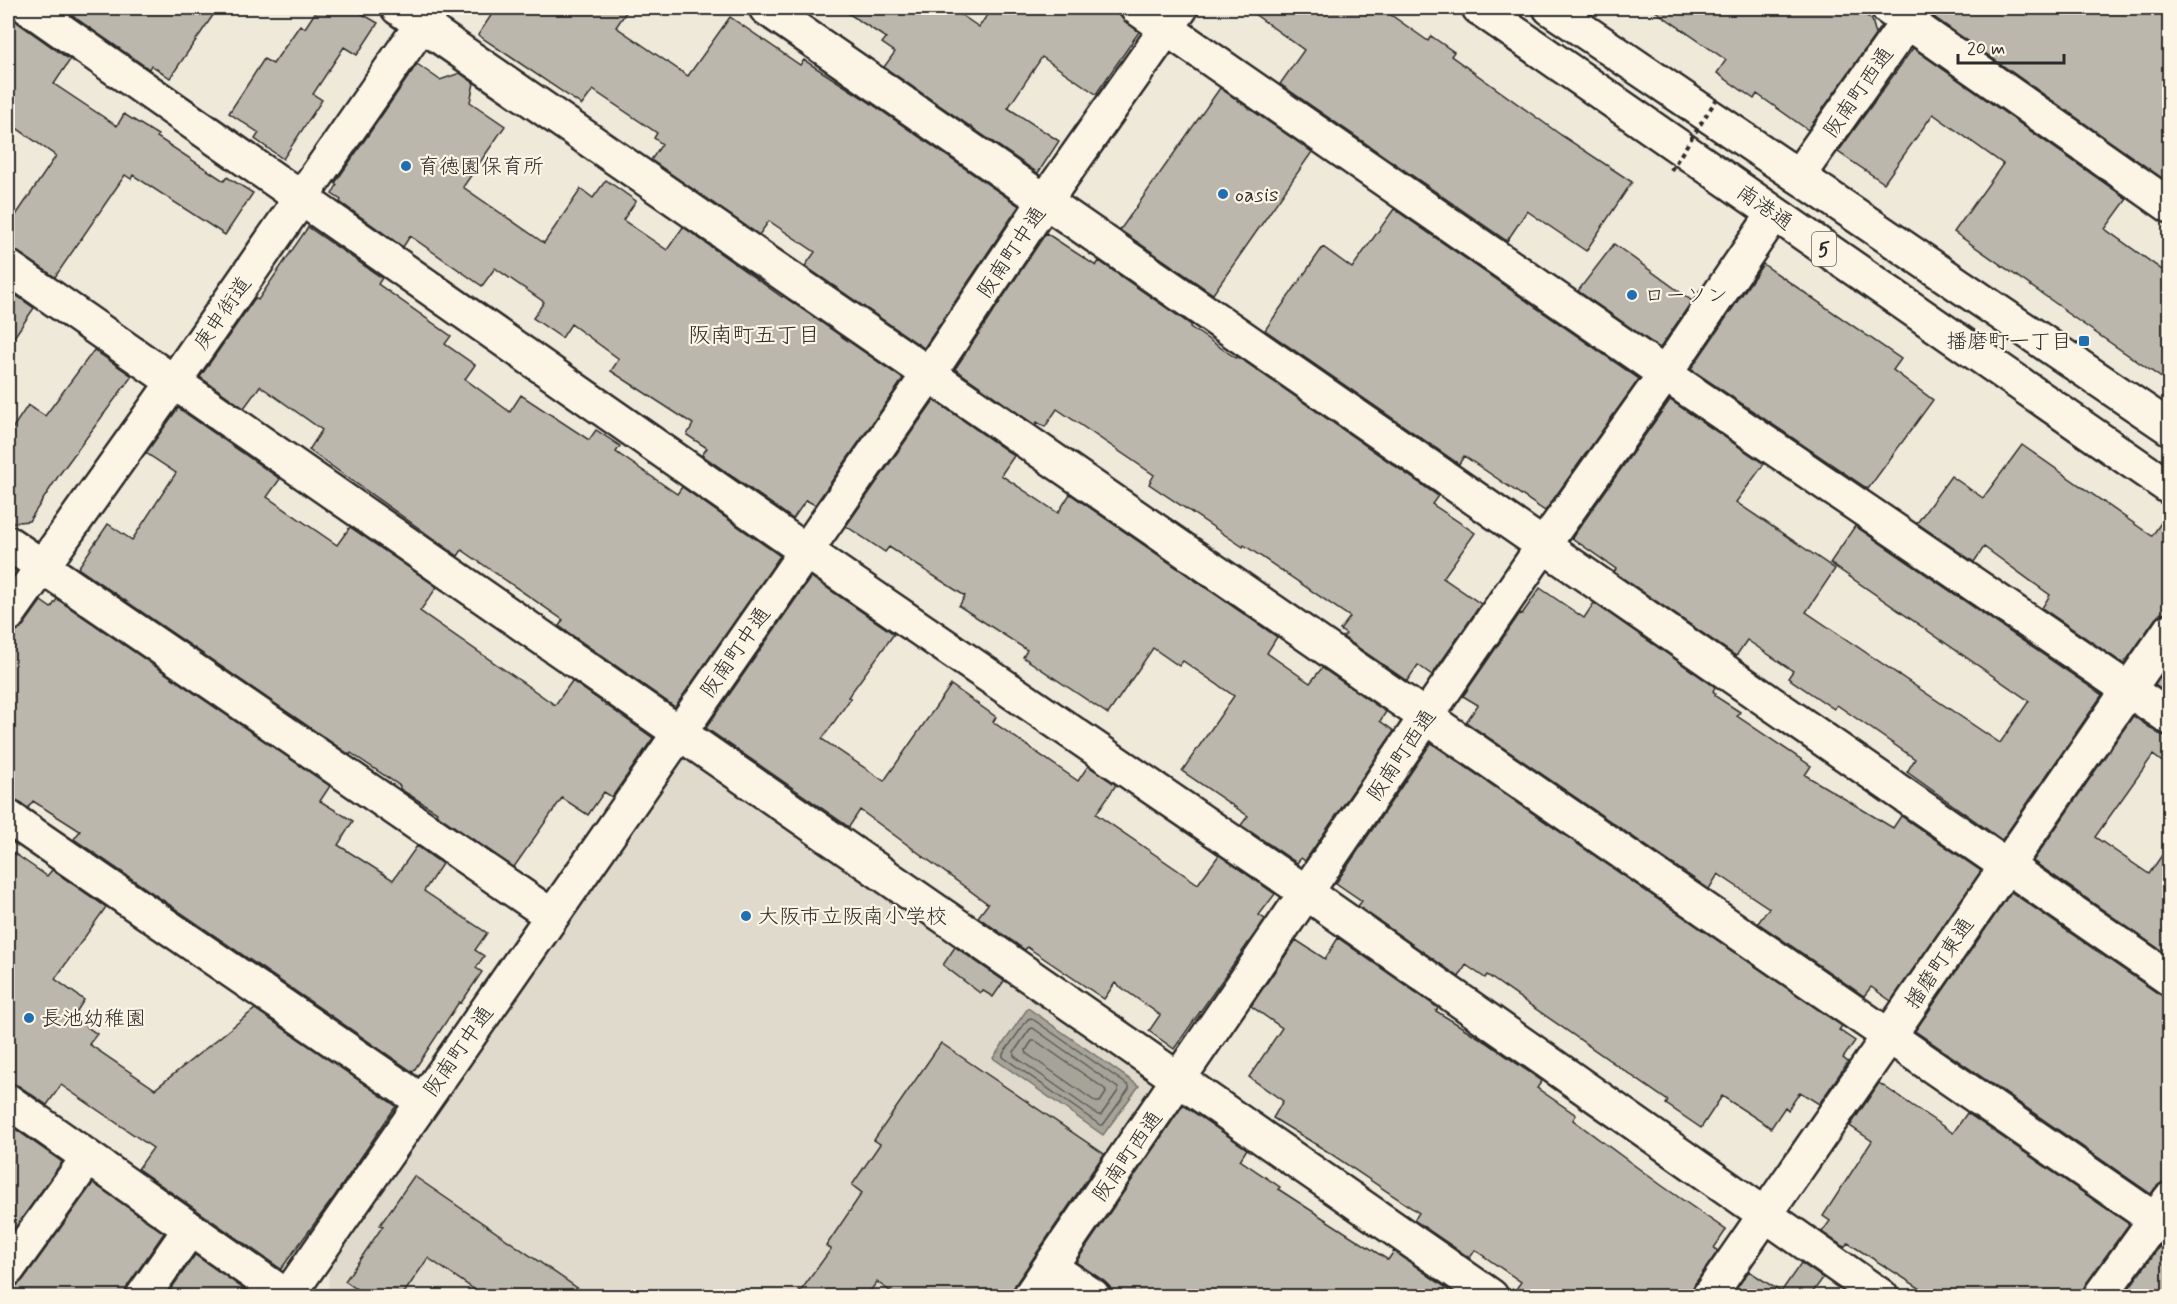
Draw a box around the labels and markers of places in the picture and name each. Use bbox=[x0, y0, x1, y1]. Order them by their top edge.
place label: 育徳園保育所 bbox=[418, 153, 544, 181]
marker: 育徳園保育所 bbox=[399, 159, 413, 173]
place label: oasis bbox=[1235, 181, 1278, 209]
marker: oasis bbox=[1216, 187, 1230, 201]
place label: ローソン bbox=[1644, 282, 1728, 310]
marker: ローソン bbox=[1625, 288, 1639, 302]
place label: 播磨町一丁目 bbox=[1946, 328, 2072, 356]
marker: 播磨町一丁目 bbox=[2077, 334, 2091, 348]
place label: 大阪市立阪南小学校 bbox=[758, 903, 947, 931]
marker: 大阪市立阪南小学校 bbox=[739, 909, 753, 923]
place label: 長池幼稚園 bbox=[41, 1005, 146, 1033]
marker: 長池幼稚園 bbox=[22, 1011, 36, 1025]

